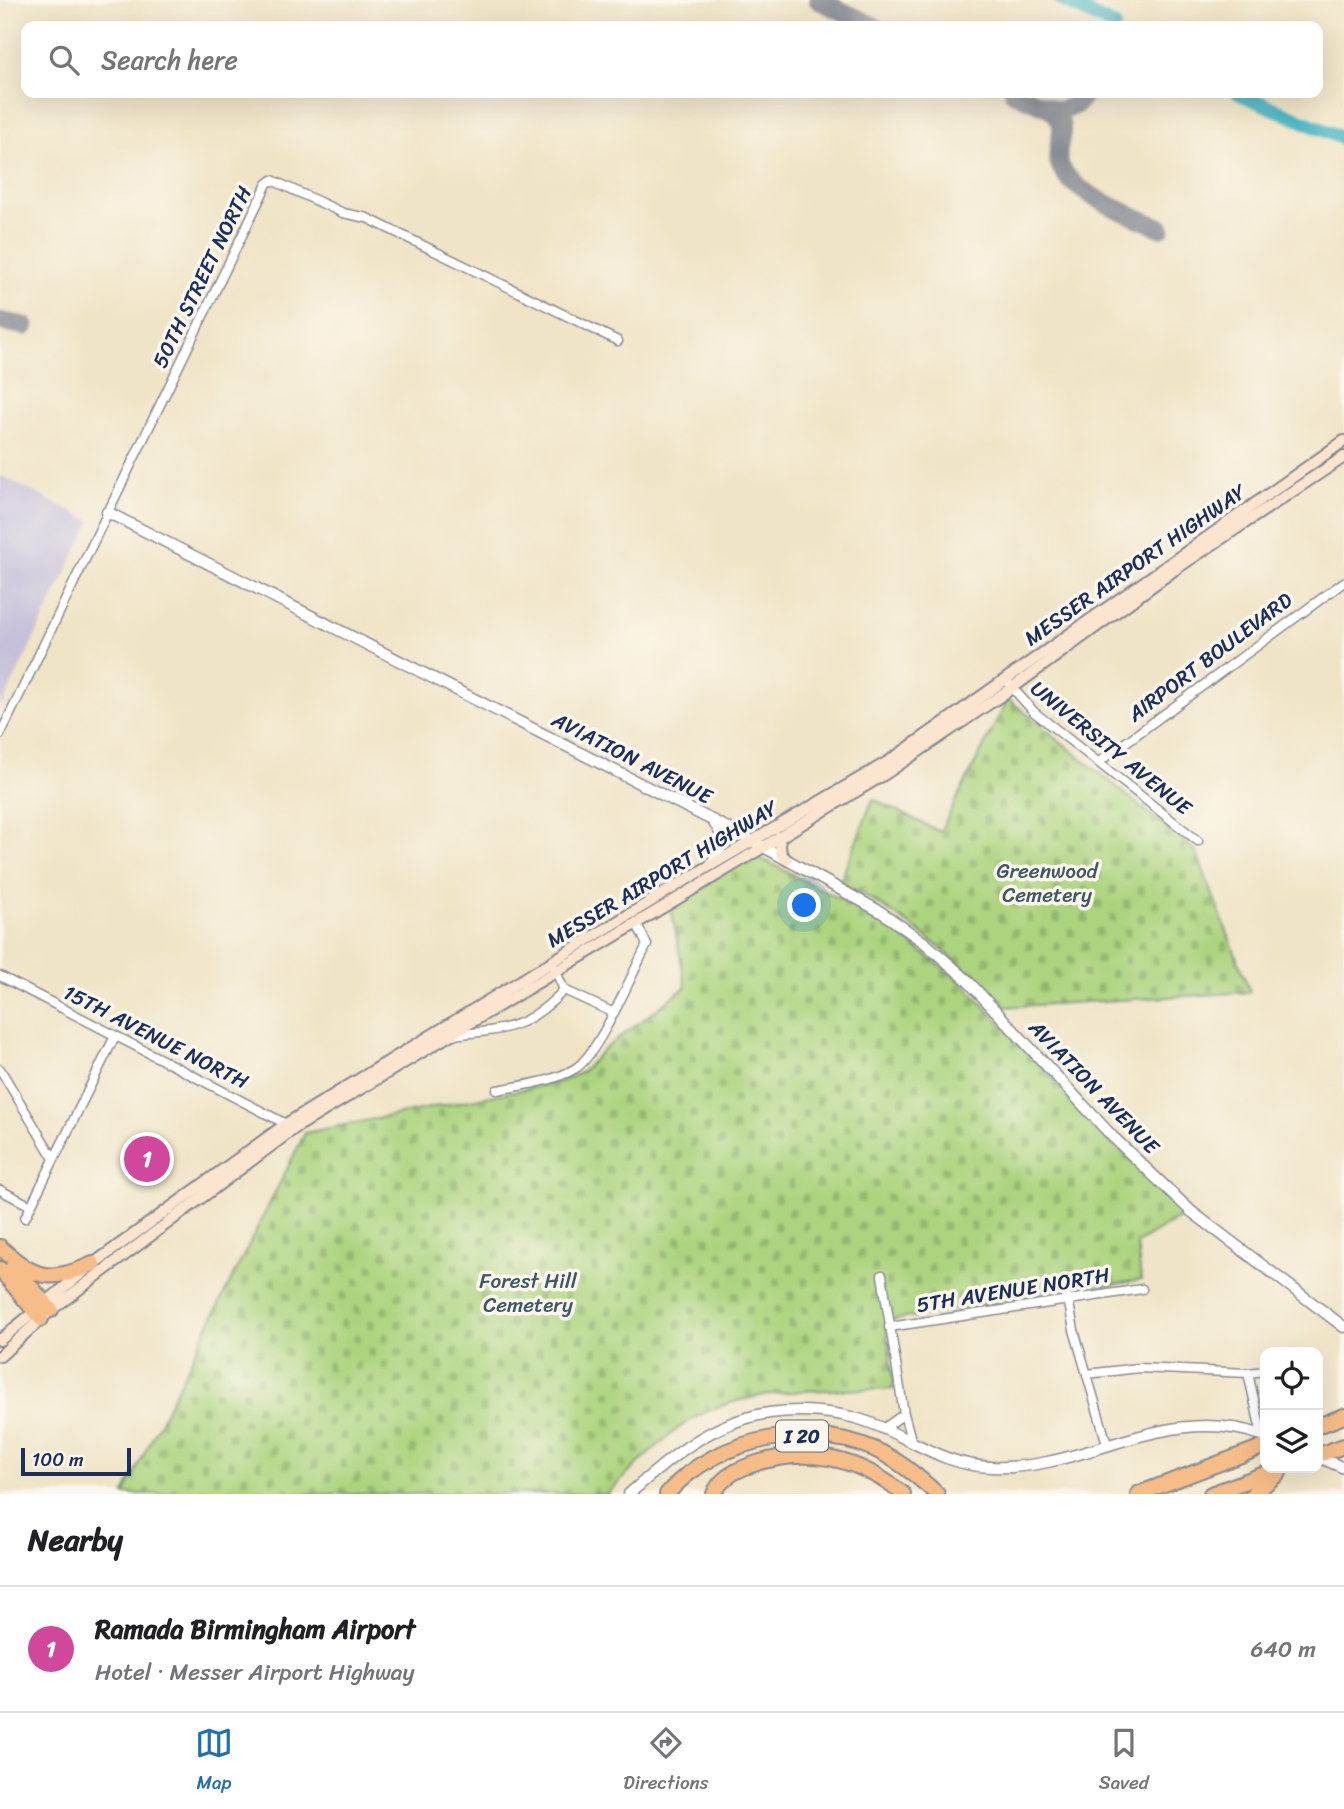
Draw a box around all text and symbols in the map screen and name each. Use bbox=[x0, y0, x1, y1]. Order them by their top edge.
search box bbox=[21, 21, 1323, 98]
text: Search here bbox=[101, 37, 238, 83]
icon: search bbox=[45, 41, 83, 79]
street label: 50TH STREET NORTH bbox=[141, 179, 263, 375]
street label: MESSER AIRPORT HIGHWAY bbox=[1016, 473, 1255, 656]
street label: AIRPORT BOULEVARD bbox=[1118, 582, 1301, 733]
street label: UNIVERSITY AVENUE bbox=[1022, 670, 1201, 826]
street label: AVIATION AVENUE bbox=[544, 701, 720, 816]
street label: MESSER AIRPORT HIGHWAY bbox=[539, 789, 786, 958]
park label: Greenwood Cemetery bbox=[996, 852, 1100, 914]
your location bbox=[787, 888, 821, 922]
street label: 15TH AVENUE NORTH bbox=[56, 974, 256, 1100]
street label: AVIATION AVENUE bbox=[1018, 1010, 1170, 1165]
pin: 1 bbox=[124, 1133, 170, 1185]
street label: 5TH AVENUE NORTH bbox=[914, 1256, 1112, 1324]
park label: Forest Hill Cemetery bbox=[479, 1262, 578, 1324]
map controls bbox=[1260, 1347, 1323, 1473]
button: locate bbox=[1260, 1347, 1323, 1410]
button: layers bbox=[1260, 1410, 1323, 1473]
road number: I 20 bbox=[776, 1420, 828, 1452]
text: 100 m bbox=[32, 1443, 84, 1476]
scale bar bbox=[21, 1445, 131, 1477]
text: Nearby bbox=[28, 1513, 123, 1567]
text: Ramada Birmingham Airport bbox=[95, 1606, 415, 1652]
text: 1 bbox=[46, 1629, 56, 1670]
text: 640 m bbox=[1250, 1629, 1316, 1670]
text: Hotel · Messer Airport Highway bbox=[95, 1652, 414, 1693]
tab: Map bbox=[195, 1724, 233, 1799]
tab: Directions bbox=[623, 1724, 709, 1799]
tab: Saved bbox=[1099, 1724, 1149, 1799]

